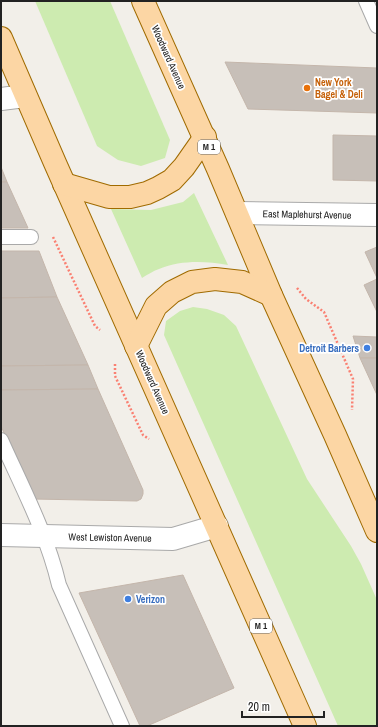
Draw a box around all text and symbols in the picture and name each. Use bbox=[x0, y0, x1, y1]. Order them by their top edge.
street label: Woodward Avenue bbox=[149, 23, 189, 92]
place label: New York Bagel & Deli bbox=[315, 76, 363, 101]
marker: New York Bagel & Deli bbox=[302, 83, 312, 93]
road number: M 1 bbox=[198, 140, 220, 154]
street label: East Maplehurst Avenue bbox=[263, 207, 352, 222]
place label: Detroit Barbers bbox=[299, 342, 359, 355]
marker: Detroit Barbers bbox=[362, 343, 372, 353]
street label: Woodward Avenue bbox=[133, 348, 173, 417]
street label: West Lewiston Avenue bbox=[68, 530, 152, 545]
place label: Verizon bbox=[136, 593, 165, 606]
marker: Verizon bbox=[123, 594, 133, 604]
road number: M 1 bbox=[250, 619, 272, 633]
scale bar bbox=[242, 693, 324, 719]
text: 20 m bbox=[248, 699, 270, 715]

